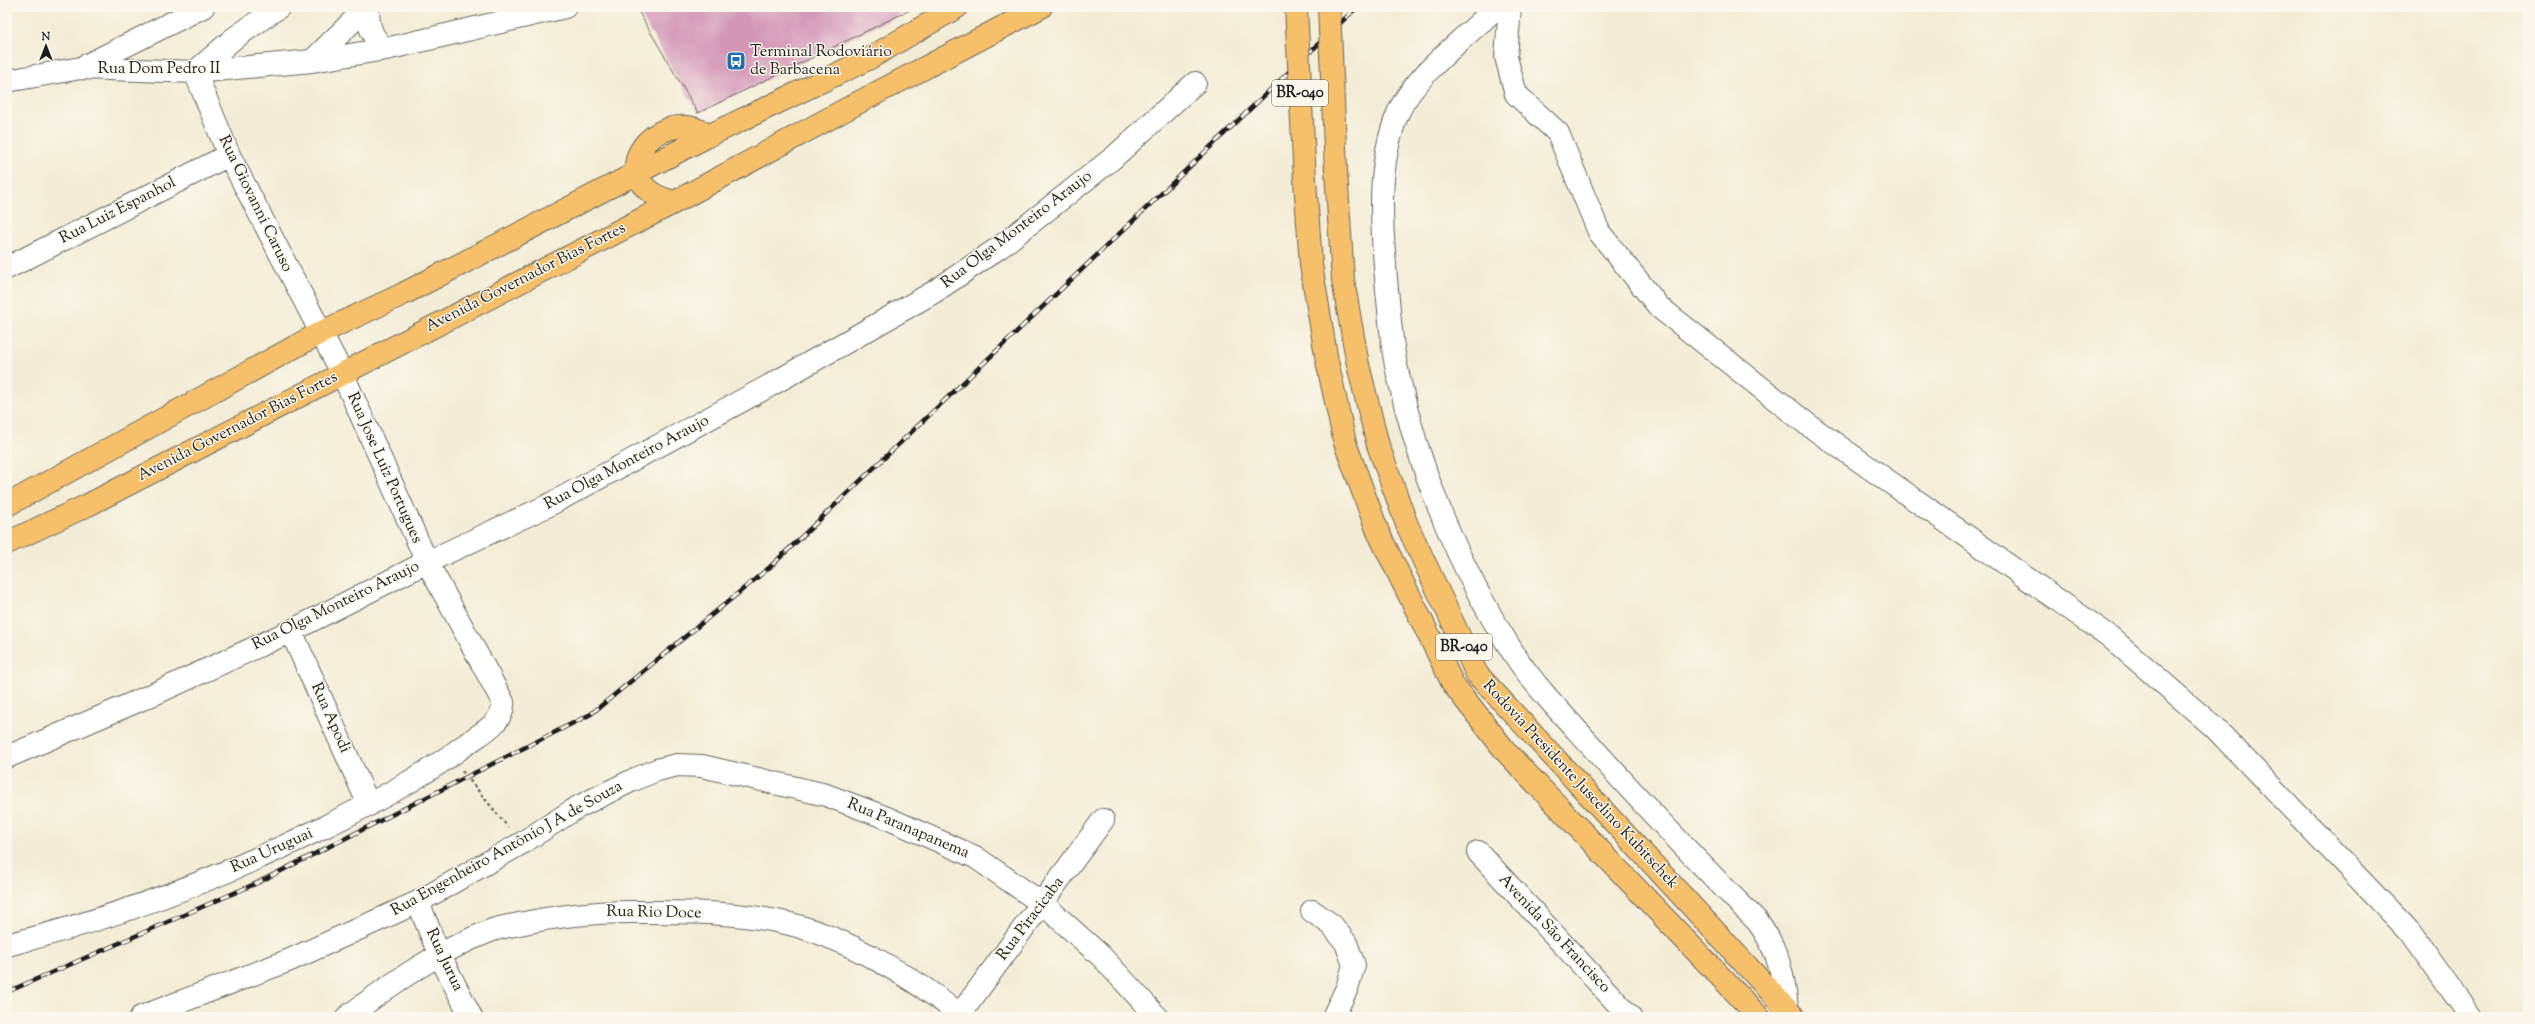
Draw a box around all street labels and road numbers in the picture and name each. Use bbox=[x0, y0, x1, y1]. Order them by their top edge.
street label: Rua Dom Pedro II bbox=[98, 58, 220, 81]
road number: BR-040 bbox=[1272, 80, 1328, 106]
street label: Rua Giovanni Caruso bbox=[212, 132, 298, 276]
street label: Rua Olga Monteiro Araujo bbox=[937, 165, 1098, 295]
street label: Rua Luiz Espanhol bbox=[56, 171, 181, 250]
street label: Avenida Governador Bias Fortes bbox=[422, 217, 630, 339]
street label: Avenida Governador Bias Fortes bbox=[134, 366, 342, 488]
street label: Rua Jose Luiz Portugues bbox=[340, 389, 428, 547]
street label: Rua Olga Monteiro Araujo bbox=[540, 410, 714, 516]
street label: Rua Olga Monteiro Araujo bbox=[248, 555, 424, 657]
road number: BR-040 bbox=[1436, 634, 1492, 660]
street label: Rodovia Presidente Juscelino Kubitschek bbox=[1477, 675, 1684, 895]
street label: Rua Apodi bbox=[304, 679, 356, 757]
street label: Rua Engenheiro Antônio J A de Souza bbox=[387, 775, 628, 922]
street label: Rua Paranapanema bbox=[843, 793, 973, 865]
street label: Rua Uruguai bbox=[227, 822, 317, 879]
street label: Avenida São Francisco bbox=[1493, 869, 1616, 999]
street label: Rua Piracicaba bbox=[992, 872, 1071, 966]
street label: Rua Rio Doce bbox=[606, 901, 702, 925]
street label: Rua Jurua bbox=[419, 925, 469, 996]

